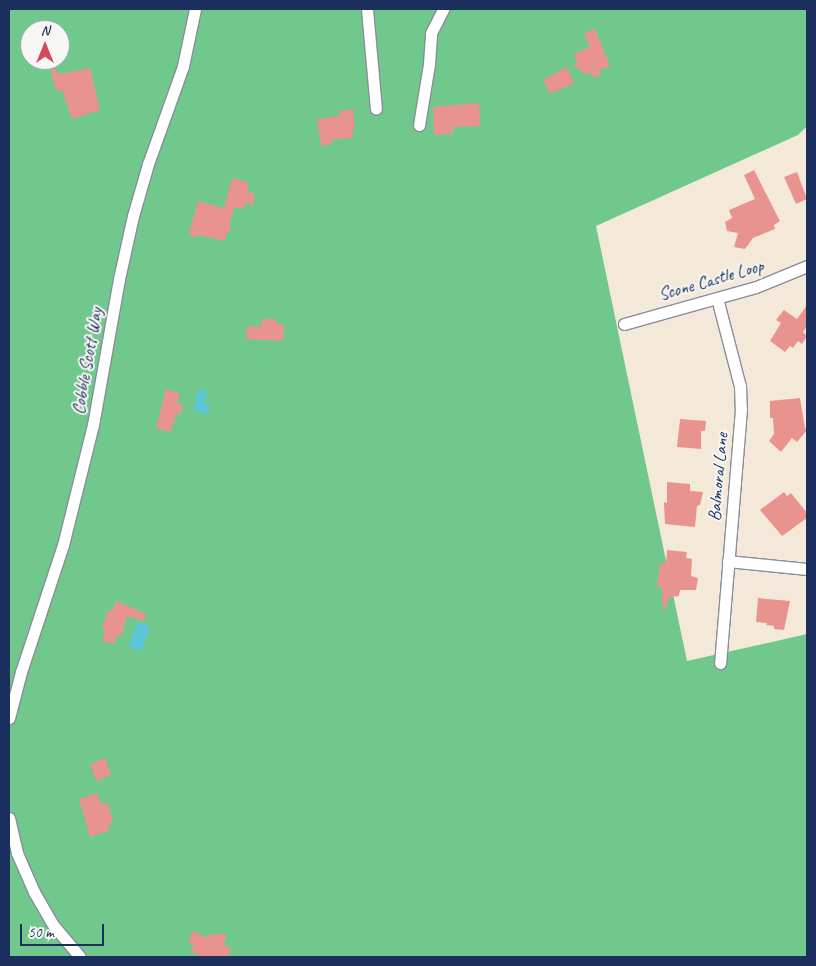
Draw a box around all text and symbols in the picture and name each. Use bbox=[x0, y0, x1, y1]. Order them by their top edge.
north arrow bbox=[20, 20, 70, 70]
text: N bbox=[41, 22, 49, 39]
street label: Scone Castle Loop bbox=[656, 255, 766, 305]
street label: Cobble Scott Way bbox=[67, 306, 107, 416]
street label: Balmoral Lane bbox=[703, 432, 733, 522]
scale bar bbox=[22, 914, 106, 946]
text: 50 m bbox=[28, 923, 54, 942]

